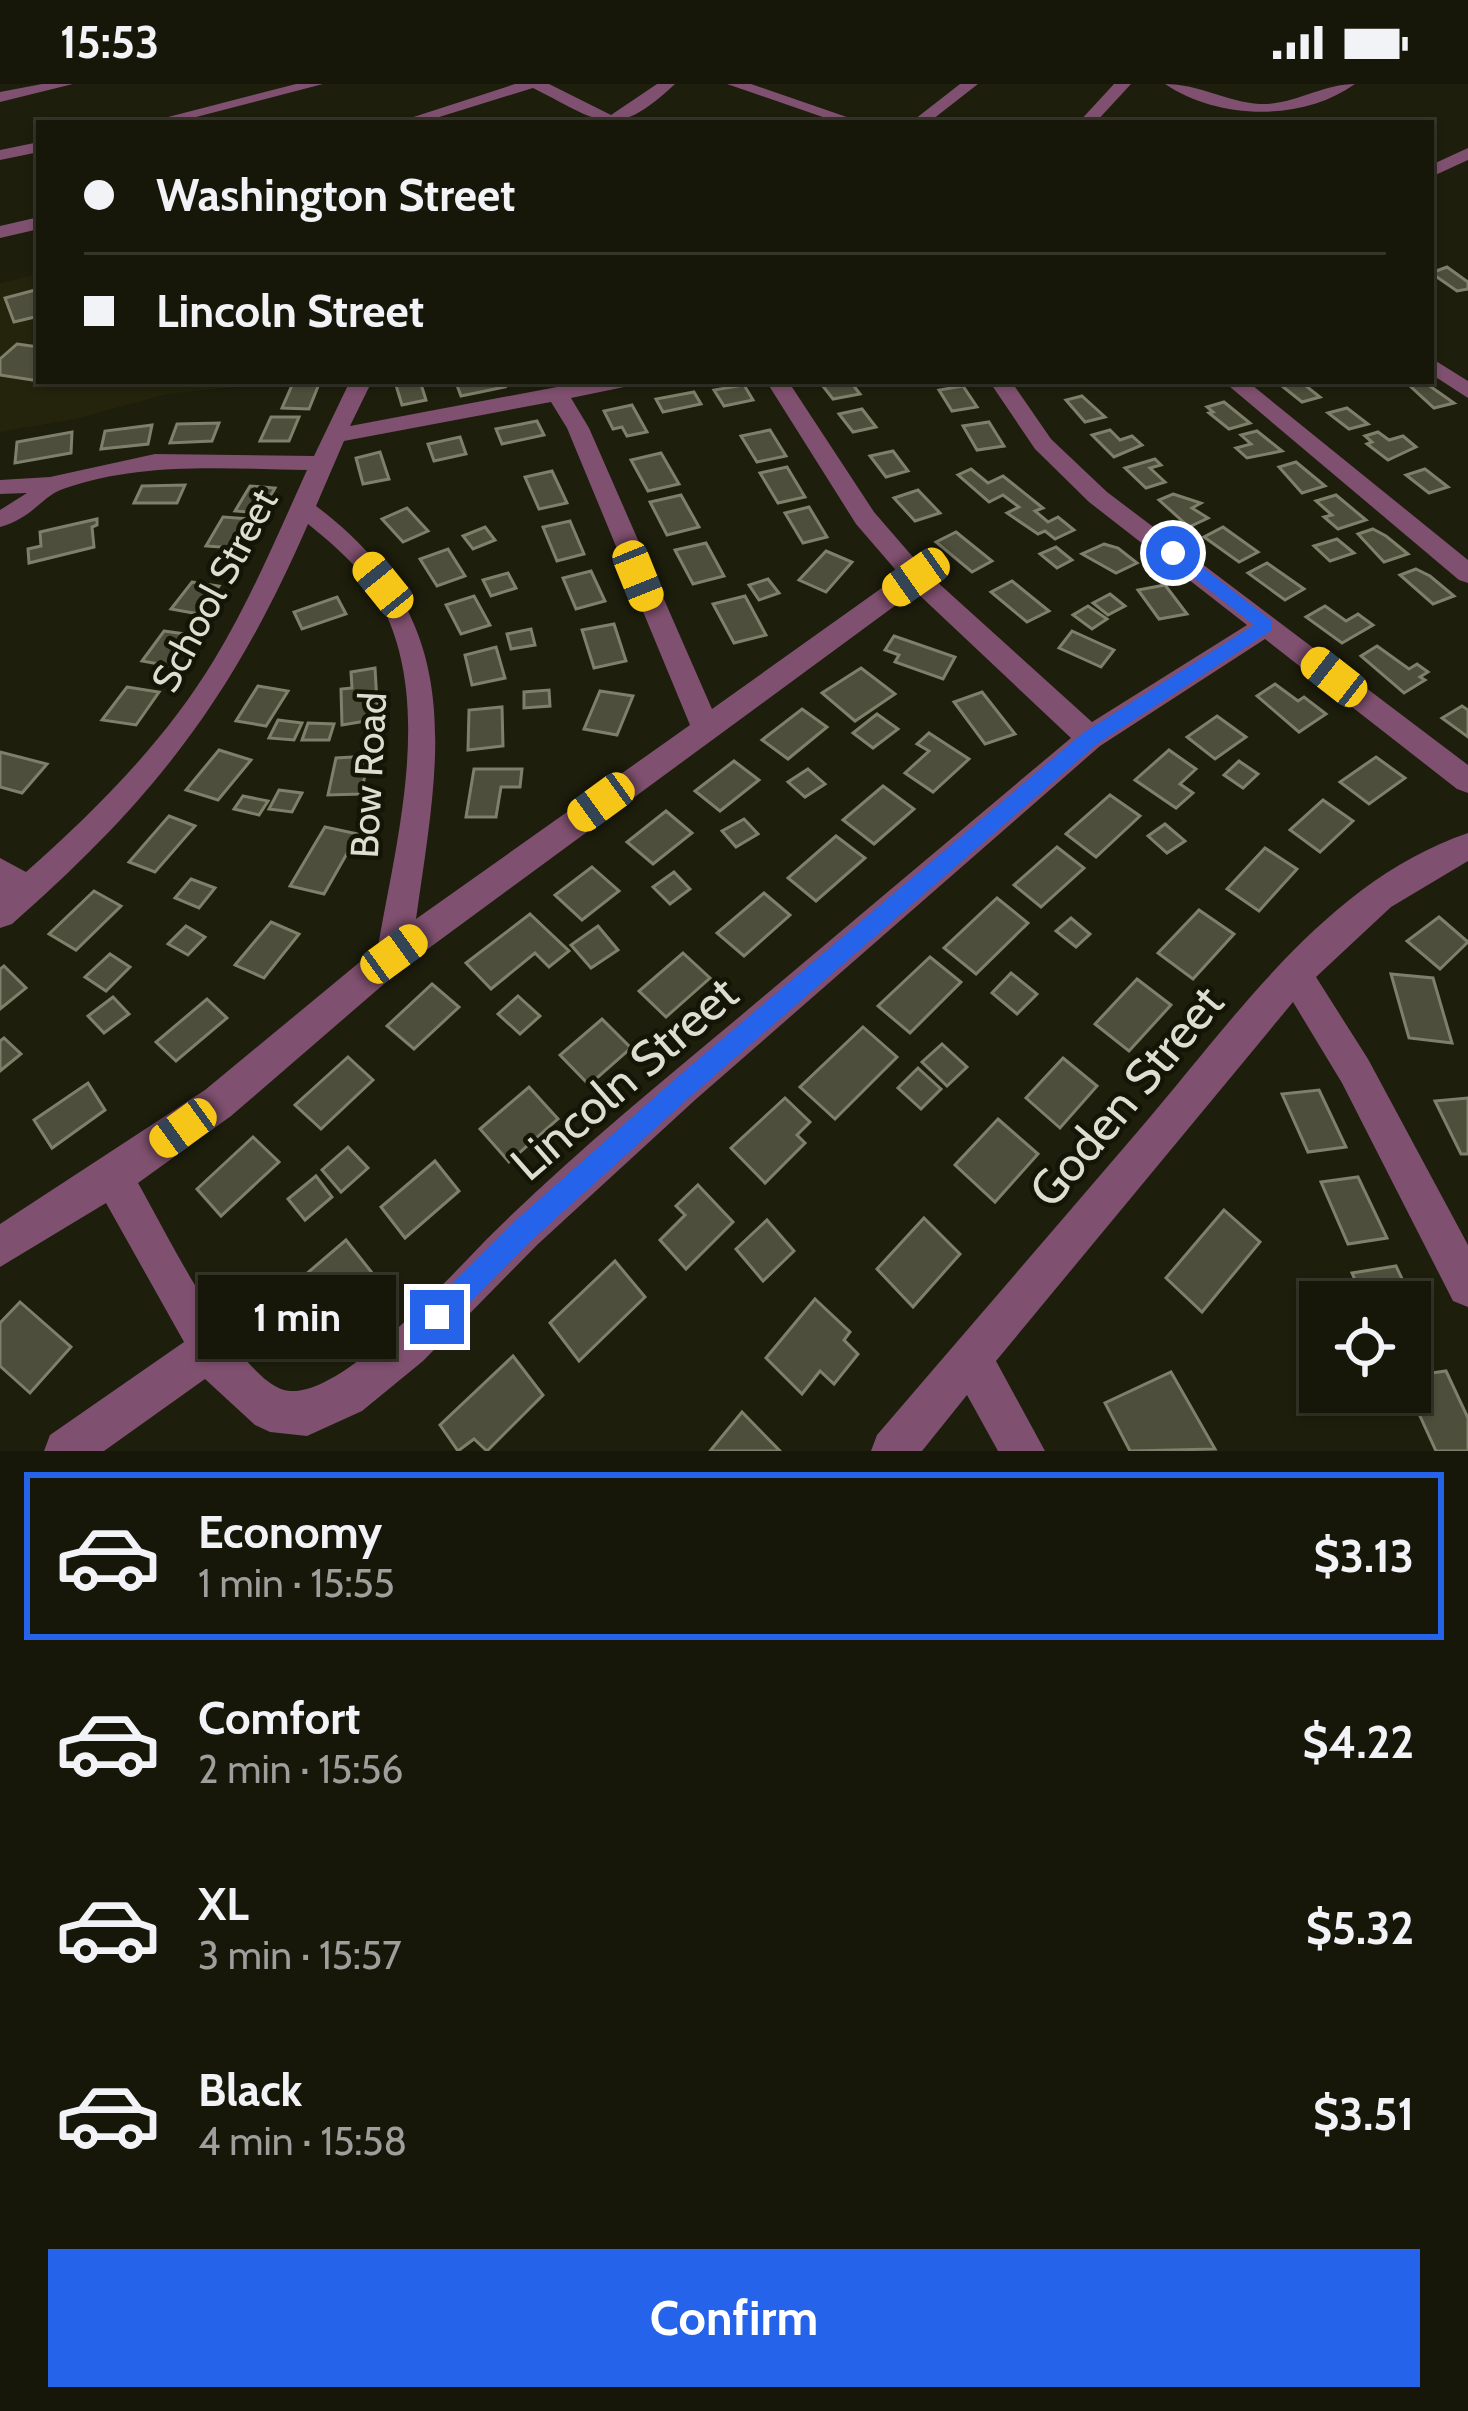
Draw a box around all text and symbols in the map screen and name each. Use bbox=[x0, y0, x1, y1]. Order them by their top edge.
text: 15:53 bbox=[60, 15, 159, 69]
text: Washington Street bbox=[156, 168, 516, 222]
text: Lincoln Street bbox=[156, 284, 424, 338]
street label: School Street bbox=[141, 480, 287, 700]
route start bbox=[1146, 526, 1200, 580]
car bbox=[608, 536, 668, 616]
car bbox=[876, 542, 956, 612]
car bbox=[346, 546, 420, 624]
car bbox=[1295, 641, 1373, 713]
street label: Bow Road bbox=[340, 691, 396, 859]
car bbox=[561, 766, 641, 838]
car bbox=[354, 918, 434, 990]
street label: Lincoln Street bbox=[499, 964, 749, 1192]
street label: Goden Street bbox=[1017, 974, 1235, 1218]
car bbox=[143, 1092, 223, 1164]
callout: 1 min bbox=[197, 1275, 395, 1359]
map controls bbox=[1299, 1281, 1431, 1413]
button: locate bbox=[1299, 1281, 1431, 1413]
route end bbox=[410, 1290, 464, 1344]
text: 1 min bbox=[253, 1293, 341, 1341]
icon: car bbox=[54, 1502, 162, 1610]
text: Economy bbox=[198, 1505, 382, 1559]
text: $3.13 bbox=[1314, 1529, 1414, 1583]
text: 1 min · 15:55 bbox=[198, 1559, 395, 1607]
icon: car bbox=[54, 1688, 162, 1796]
text: Comfort bbox=[198, 1691, 361, 1745]
text: $4.22 bbox=[1302, 1715, 1414, 1769]
text: 2 min · 15:56 bbox=[198, 1745, 404, 1793]
icon: car bbox=[54, 1874, 162, 1982]
text: XL bbox=[198, 1877, 249, 1931]
text: $5.32 bbox=[1306, 1901, 1414, 1955]
text: 3 min · 15:57 bbox=[198, 1931, 402, 1979]
icon: car bbox=[54, 2060, 162, 2168]
text: Black bbox=[198, 2063, 302, 2117]
text: $3.51 bbox=[1313, 2087, 1414, 2141]
text: 4 min · 15:58 bbox=[198, 2117, 407, 2165]
button: Confirm bbox=[48, 2249, 1420, 2387]

